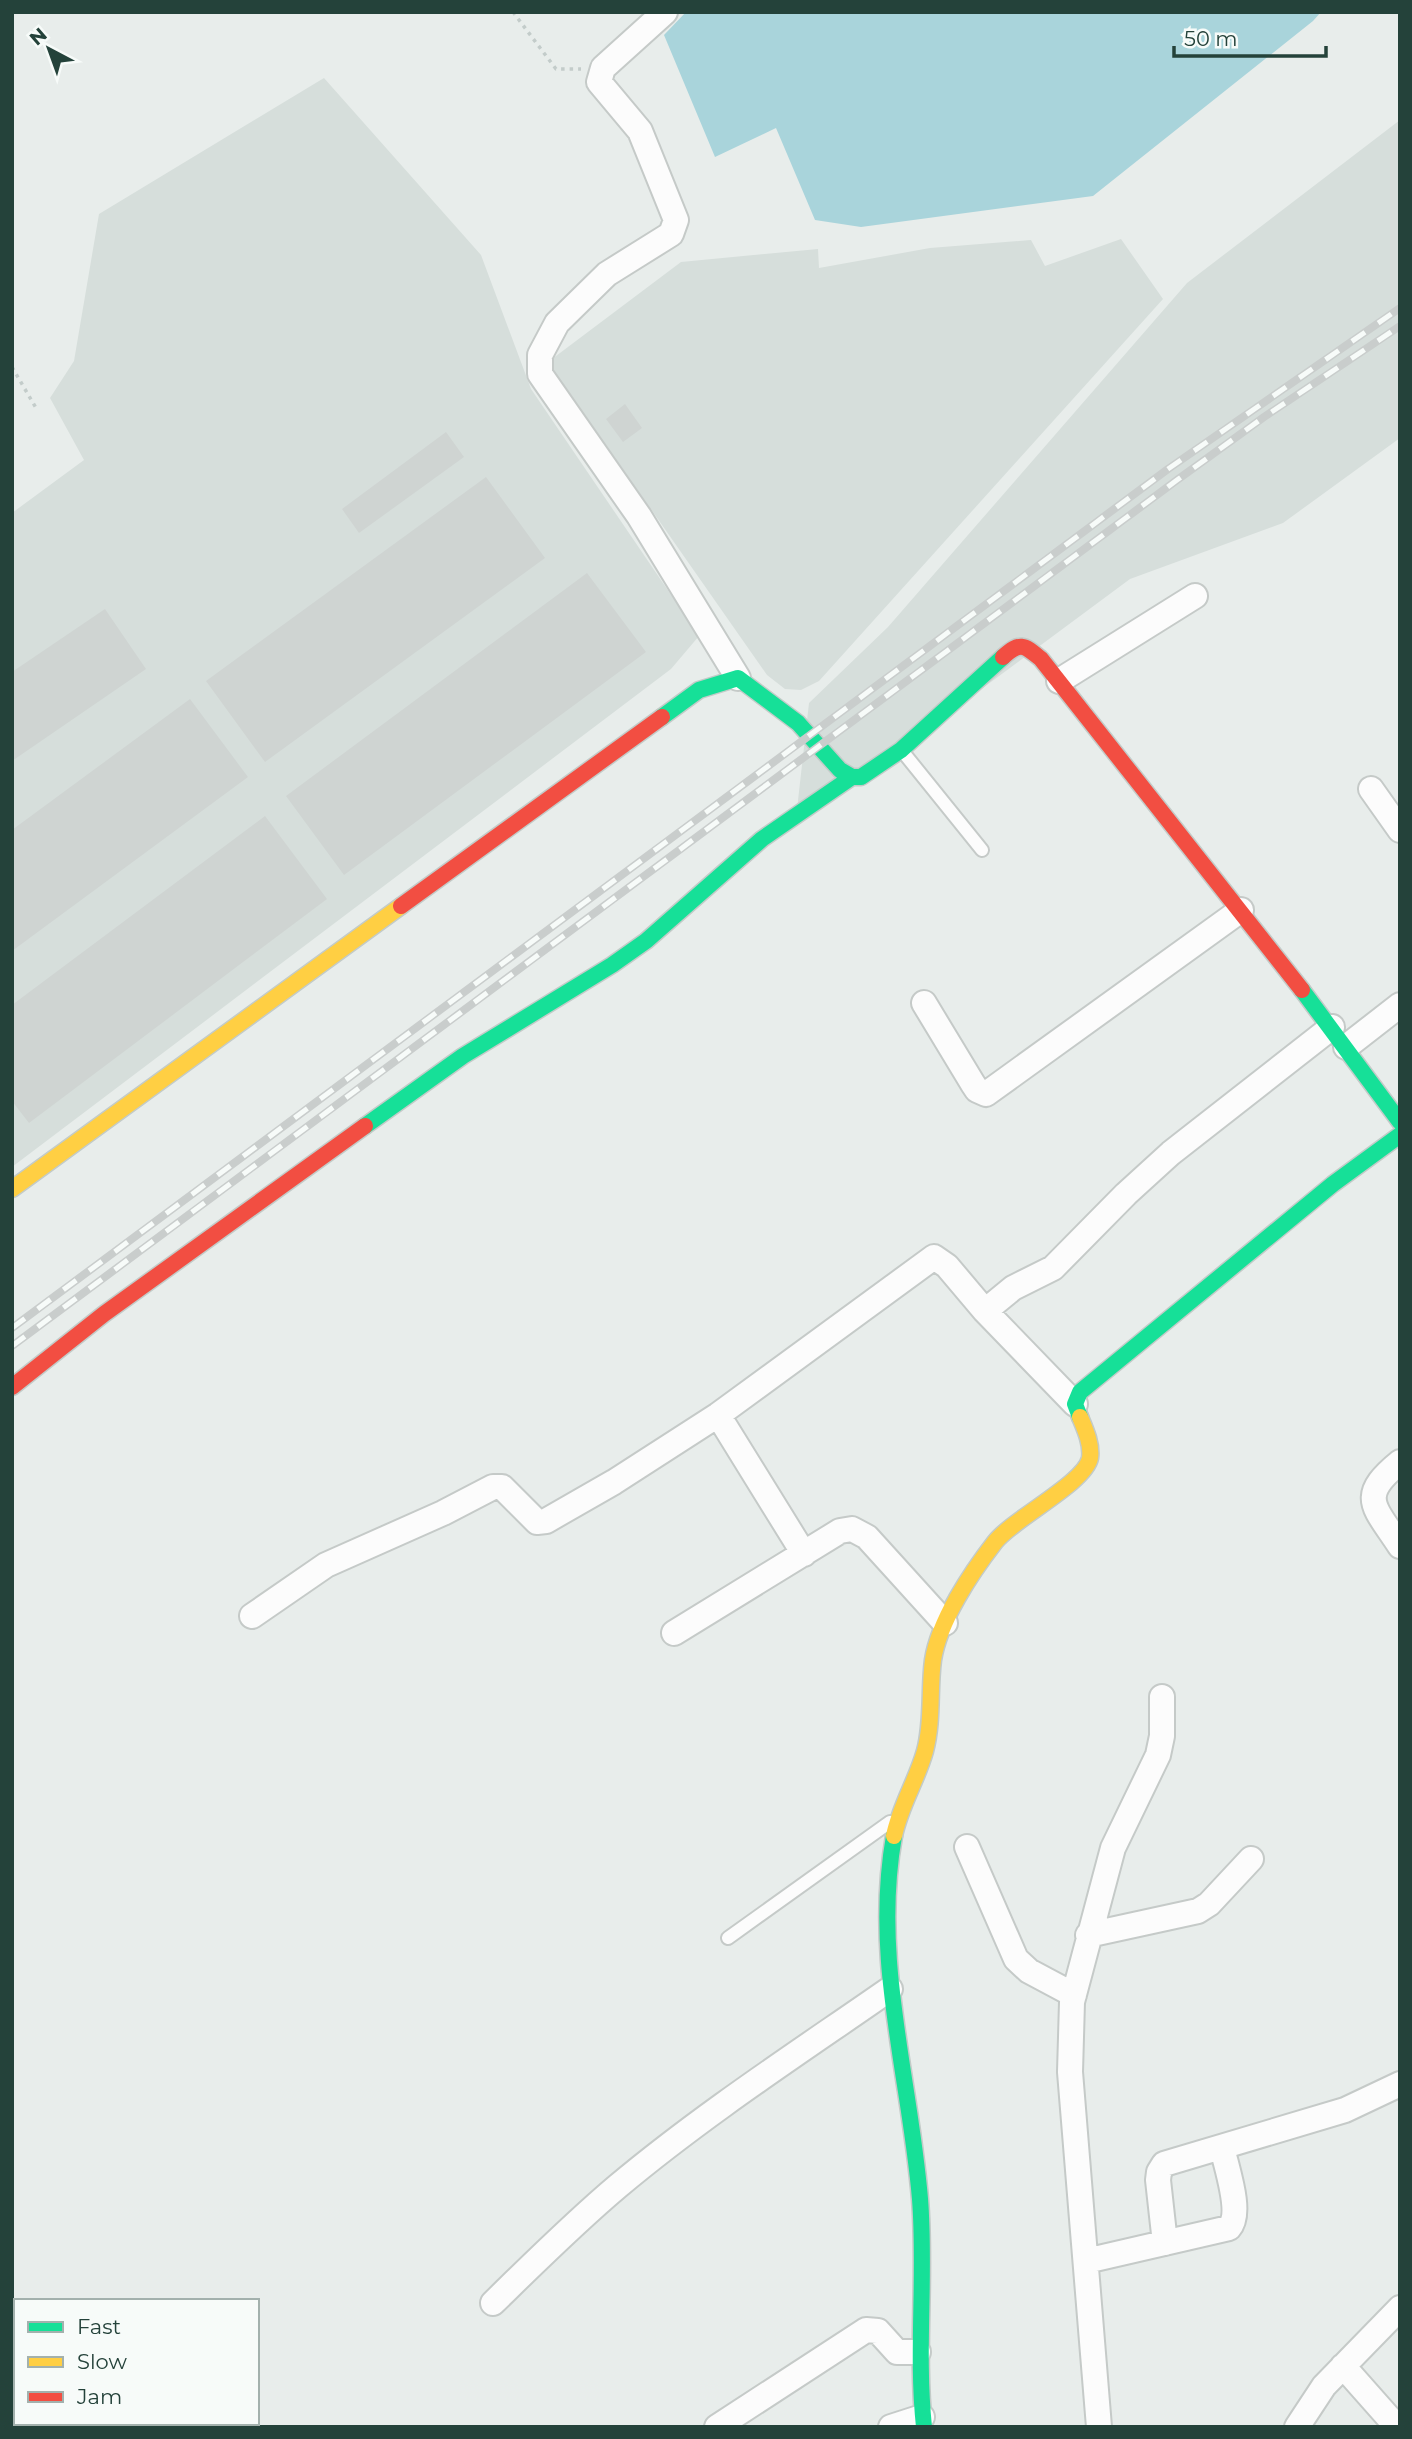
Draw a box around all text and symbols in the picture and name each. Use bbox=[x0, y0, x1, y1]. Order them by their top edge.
north arrow bbox=[14, 14, 84, 84]
scale bar bbox=[1174, 14, 1326, 58]
text: N bbox=[25, 23, 52, 50]
text: 50 m bbox=[1184, 26, 1238, 51]
legend bbox=[14, 2299, 259, 2425]
text: Fast bbox=[77, 2314, 121, 2339]
text: Slow bbox=[77, 2349, 127, 2374]
text: Jam bbox=[76, 2384, 122, 2409]

